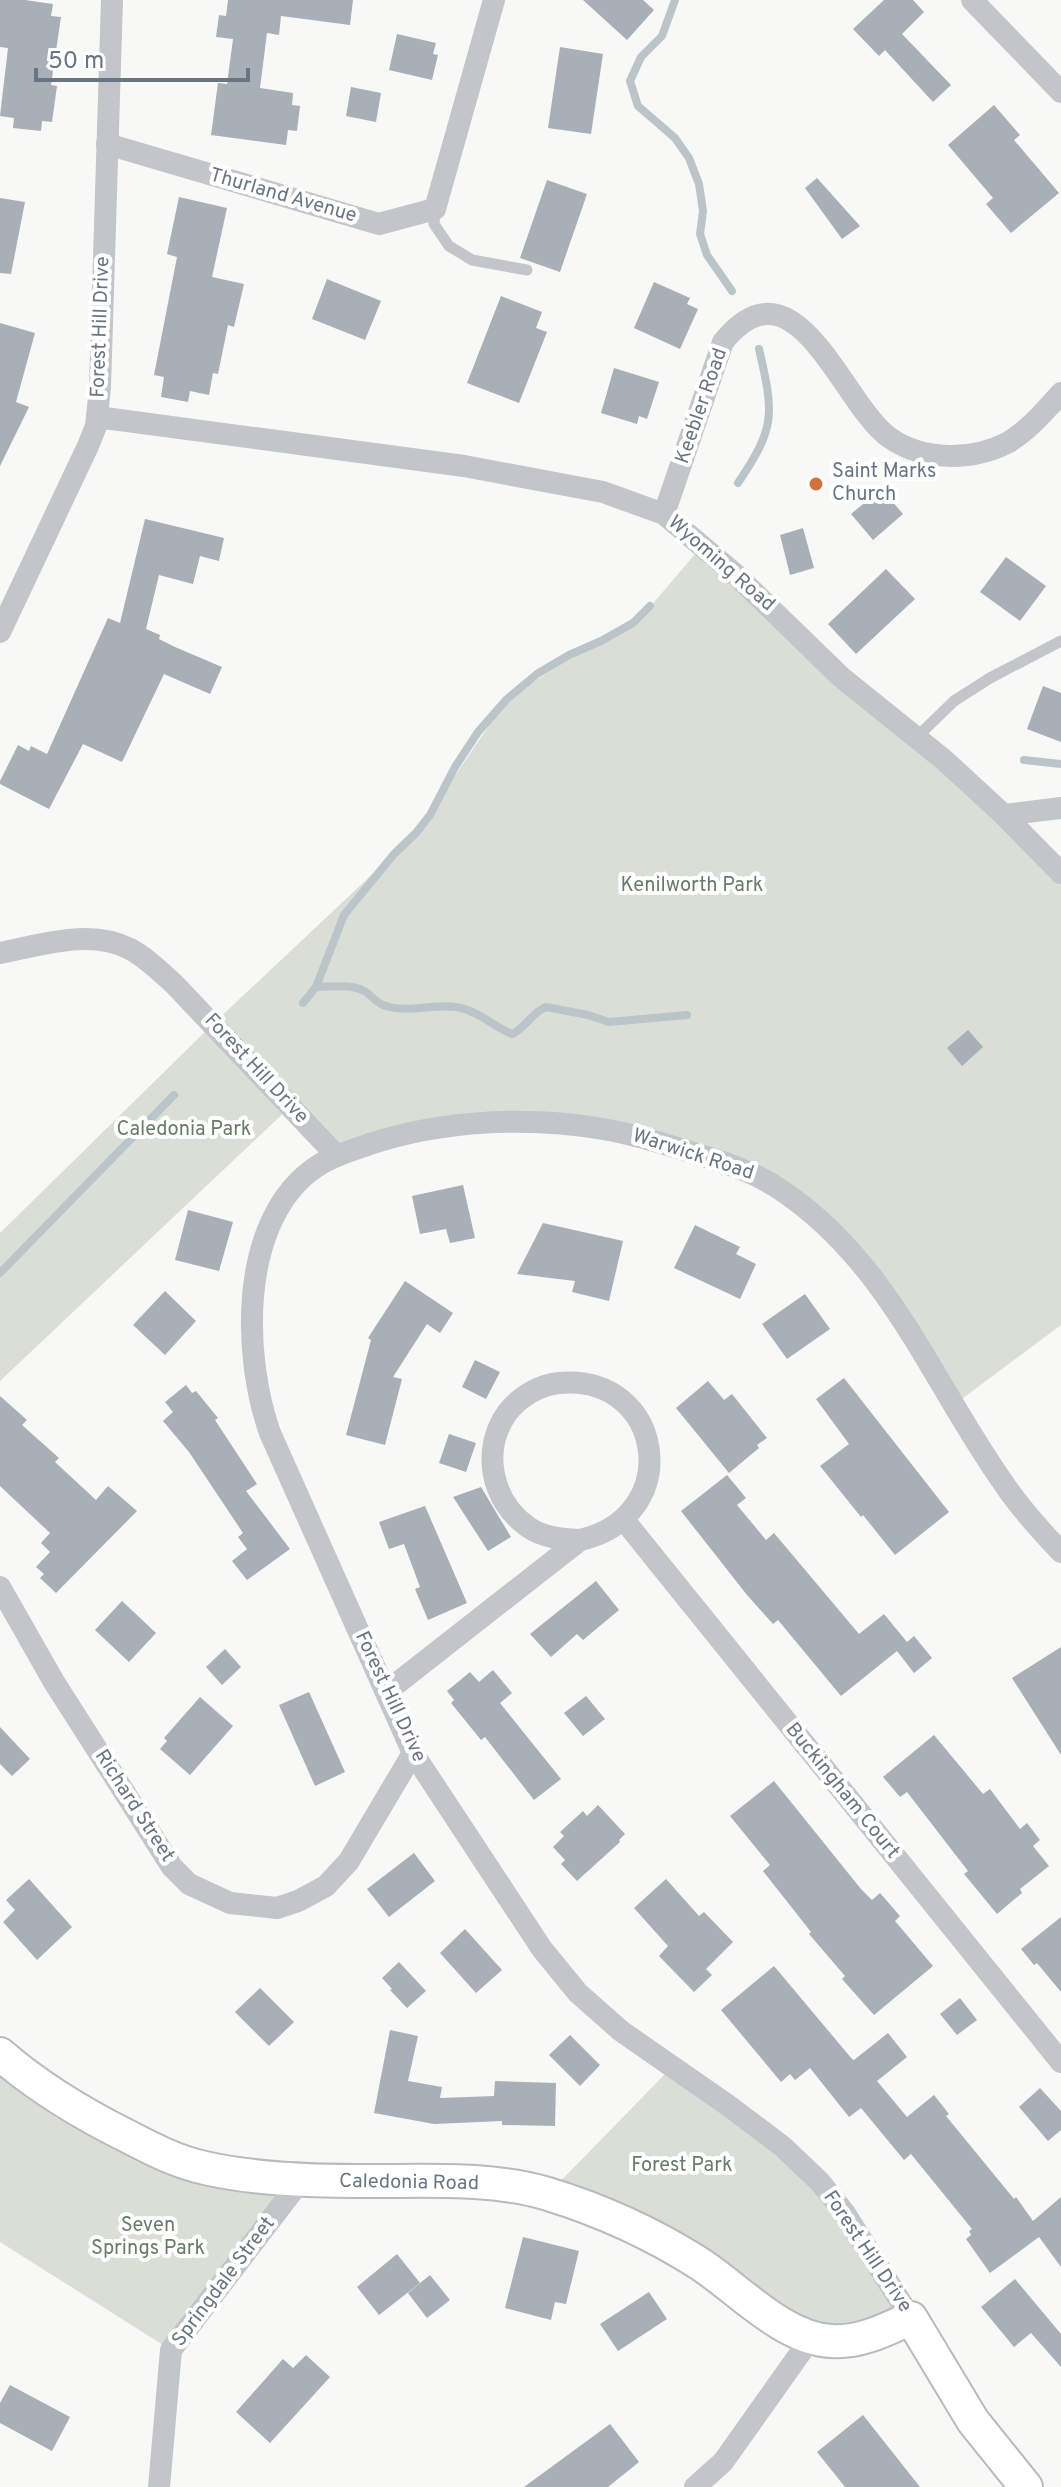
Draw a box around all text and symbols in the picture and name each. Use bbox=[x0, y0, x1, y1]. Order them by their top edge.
scale bar bbox=[36, 32, 248, 82]
text: 50 m bbox=[48, 47, 104, 77]
street label: Thurland Avenue bbox=[207, 163, 359, 229]
street label: Forest Hill Drive bbox=[86, 256, 116, 398]
street label: Keebler Road bbox=[670, 345, 734, 467]
place label: Saint Marks Church bbox=[832, 459, 936, 508]
marker: Saint Marks Church bbox=[807, 475, 825, 493]
street label: Wyoming Road bbox=[662, 510, 780, 618]
park label: Kenilworth Park bbox=[621, 873, 763, 899]
street label: Forest Hill Drive bbox=[198, 1008, 314, 1130]
park label: Caledonia Park bbox=[117, 1117, 251, 1143]
street label: Warwick Road bbox=[629, 1123, 757, 1187]
street label: Forest Hill Drive bbox=[348, 1627, 432, 1767]
street label: Buckingham Court bbox=[779, 1718, 905, 1864]
street label: Richard Street bbox=[88, 1745, 180, 1867]
park label: Forest Park bbox=[631, 2153, 733, 2179]
street label: Caledonia Road bbox=[339, 2169, 479, 2197]
street label: Forest Hill Drive bbox=[817, 2186, 917, 2318]
street label: Springdale Street bbox=[167, 2212, 281, 2352]
park label: Seven Springs Park bbox=[91, 2213, 205, 2262]

